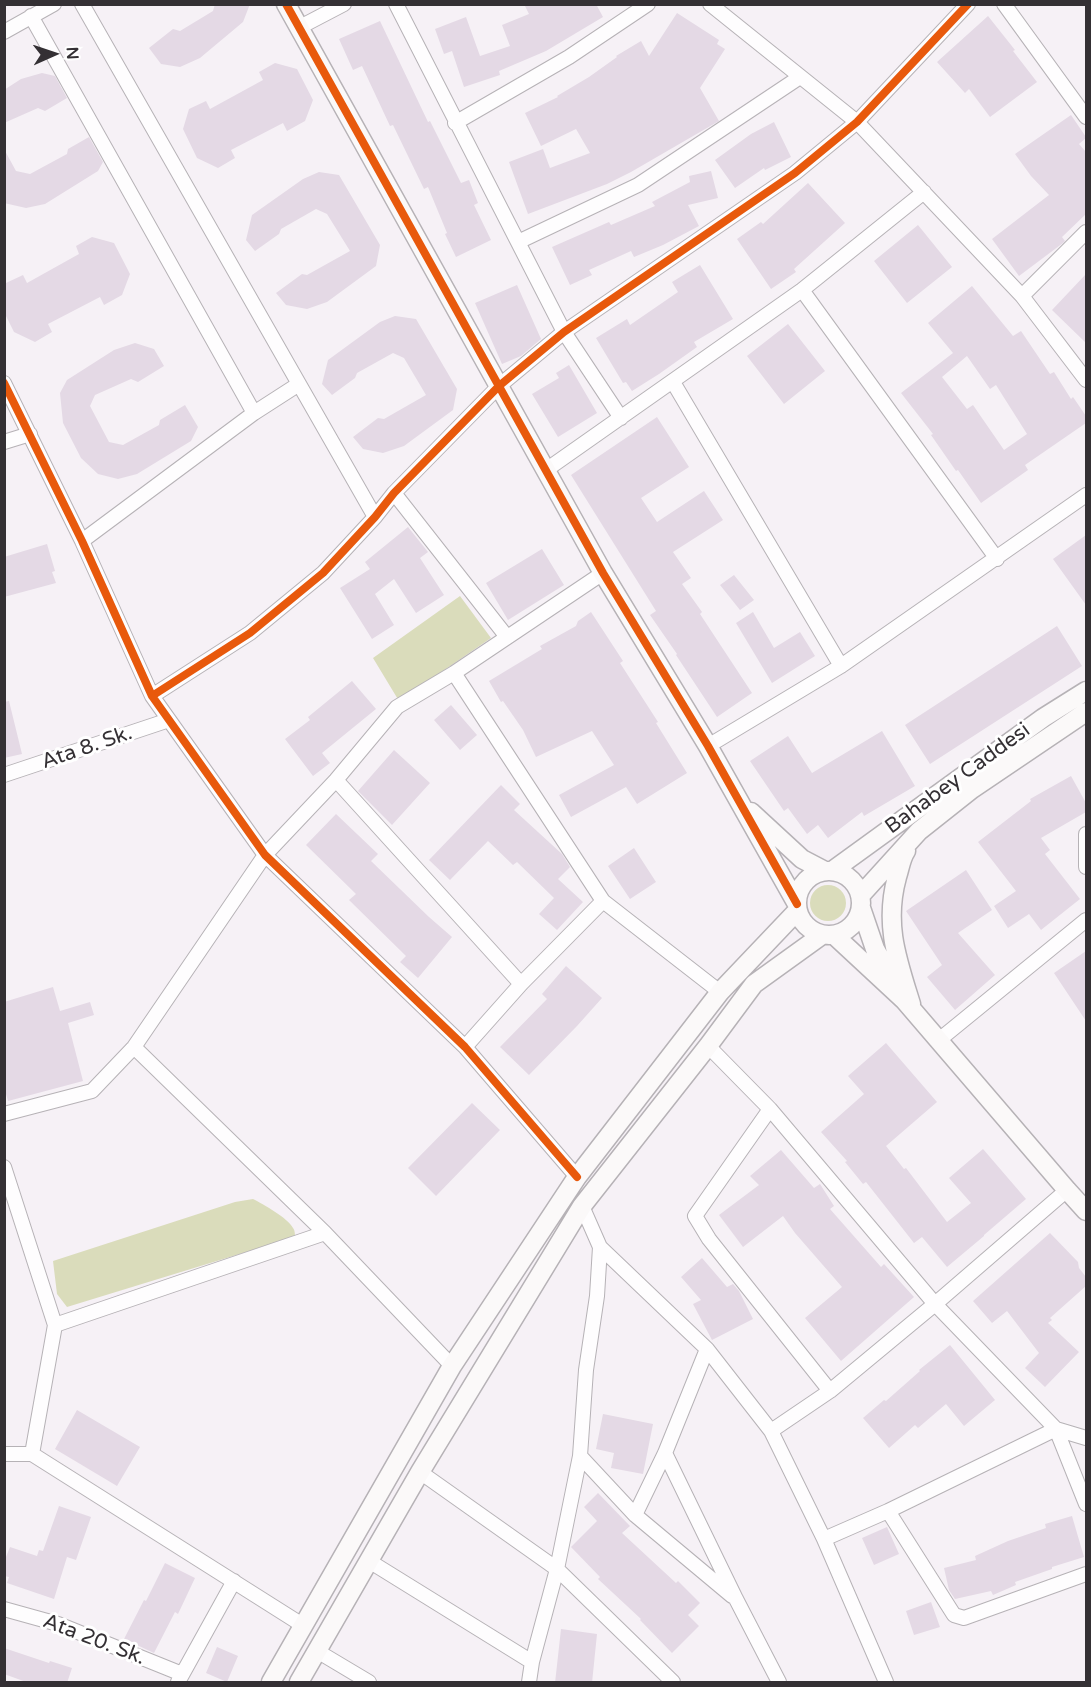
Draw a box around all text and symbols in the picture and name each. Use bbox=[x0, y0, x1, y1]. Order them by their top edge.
north arrow bbox=[24, 24, 84, 84]
text: N bbox=[62, 46, 82, 60]
street label: Bahabey Caddesi bbox=[881, 718, 1035, 840]
street label: Ata 8. Sk. bbox=[38, 721, 136, 775]
street label: Ata 20. Sk. bbox=[39, 1609, 149, 1671]

